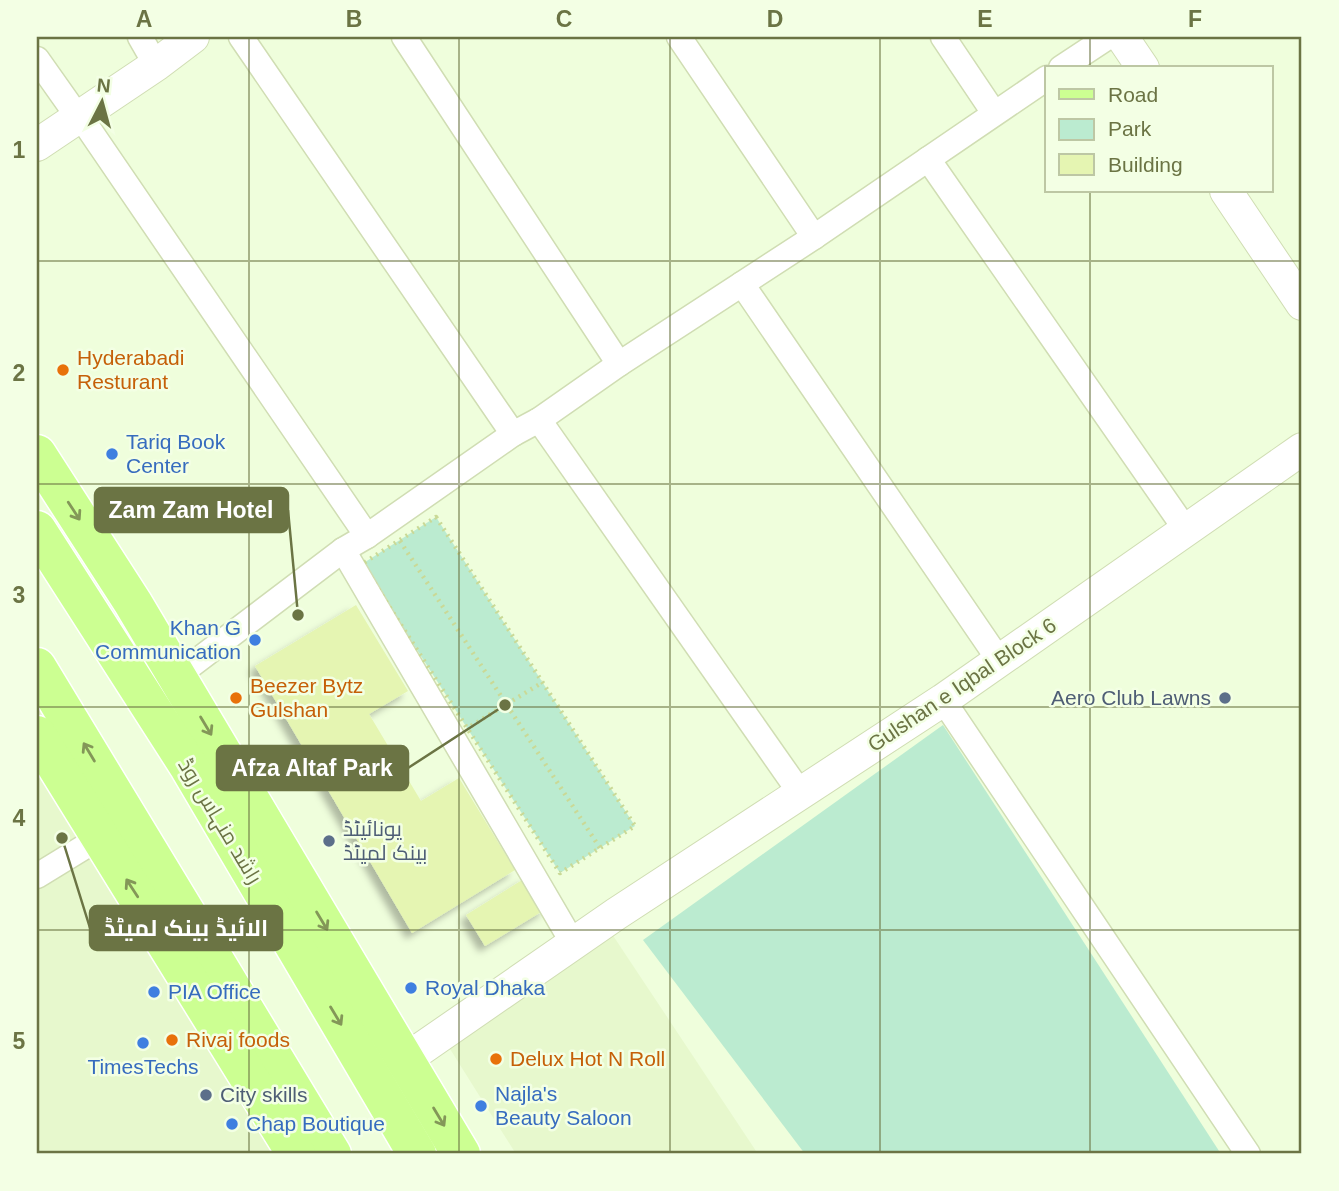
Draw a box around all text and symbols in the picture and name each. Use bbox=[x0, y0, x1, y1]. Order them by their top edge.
text: A bbox=[136, 6, 152, 32]
text: B bbox=[346, 6, 362, 32]
text: C bbox=[556, 6, 572, 32]
text: D bbox=[767, 6, 783, 32]
text: E bbox=[977, 6, 993, 32]
text: F bbox=[1188, 6, 1202, 32]
north arrow bbox=[66, 66, 136, 136]
legend bbox=[1045, 66, 1272, 192]
text: N bbox=[96, 74, 112, 97]
text: Road bbox=[1108, 83, 1158, 106]
text: Park bbox=[1108, 117, 1152, 140]
text: 1 bbox=[13, 137, 26, 163]
text: Building bbox=[1108, 153, 1183, 176]
place label: Hyderabadi Resturant bbox=[77, 346, 184, 393]
text: 2 bbox=[13, 360, 25, 386]
marker: Hyderabadi Resturant bbox=[55, 362, 71, 378]
place label: Tariq Book Center bbox=[126, 430, 226, 477]
marker: Tariq Book Center bbox=[104, 446, 120, 462]
callout: Zam Zam Hotel bbox=[95, 488, 288, 532]
text: Zam Zam Hotel bbox=[109, 497, 273, 523]
one-way arrow bbox=[67, 501, 81, 521]
text: 3 bbox=[13, 582, 25, 608]
street label: Gulshan e Iqbal Block 6 bbox=[863, 613, 1060, 756]
place label: Khan G Communication bbox=[95, 616, 241, 663]
marker: Khan G Communication bbox=[247, 632, 263, 648]
place label: Beezer Bytz Gulshan bbox=[250, 674, 363, 721]
place label: Aero Club Lawns bbox=[1051, 686, 1211, 709]
marker: Beezer Bytz Gulshan bbox=[228, 690, 244, 706]
marker: Aero Club Lawns bbox=[1217, 690, 1233, 706]
one-way arrow bbox=[199, 715, 213, 735]
one-way arrow bbox=[82, 743, 96, 763]
callout: Afza Altaf Park bbox=[217, 746, 408, 790]
street label: راشد منہاس روڈ bbox=[171, 754, 267, 889]
text: Afza Altaf Park bbox=[231, 755, 393, 781]
text: 4 bbox=[13, 805, 26, 831]
place label: یونائیٹڈ بینک لمیٹڈ bbox=[343, 817, 427, 864]
marker: یونائیٹڈ بینک لمیٹڈ bbox=[321, 833, 337, 849]
one-way arrow bbox=[124, 878, 138, 898]
callout: الائیڈ بینک لمیٹڈ bbox=[90, 906, 282, 950]
one-way arrow bbox=[316, 911, 330, 931]
text: الائیڈ بینک لمیٹڈ bbox=[104, 915, 268, 941]
place label: Royal Dhaka bbox=[425, 976, 546, 999]
place label: PIA Office bbox=[168, 980, 261, 1003]
marker: Royal Dhaka bbox=[403, 980, 419, 996]
marker: PIA Office bbox=[146, 984, 162, 1000]
one-way arrow bbox=[329, 1006, 343, 1026]
text: 5 bbox=[13, 1028, 26, 1054]
place label: Rivaj foods bbox=[186, 1028, 290, 1051]
marker: Rivaj foods bbox=[164, 1032, 180, 1048]
marker: TimesTechs bbox=[135, 1035, 151, 1051]
place label: Delux Hot N Roll bbox=[510, 1047, 665, 1070]
marker: Delux Hot N Roll bbox=[488, 1051, 504, 1067]
place label: TimesTechs bbox=[87, 1055, 199, 1078]
place label: Najla's Beauty Saloon bbox=[495, 1082, 632, 1129]
place label: City skills bbox=[220, 1083, 308, 1106]
marker: City skills bbox=[198, 1087, 214, 1103]
marker: Najla's Beauty Saloon bbox=[473, 1098, 489, 1114]
one-way arrow bbox=[432, 1106, 446, 1126]
place label: Chap Boutique bbox=[246, 1112, 385, 1135]
marker: Chap Boutique bbox=[224, 1116, 240, 1132]

